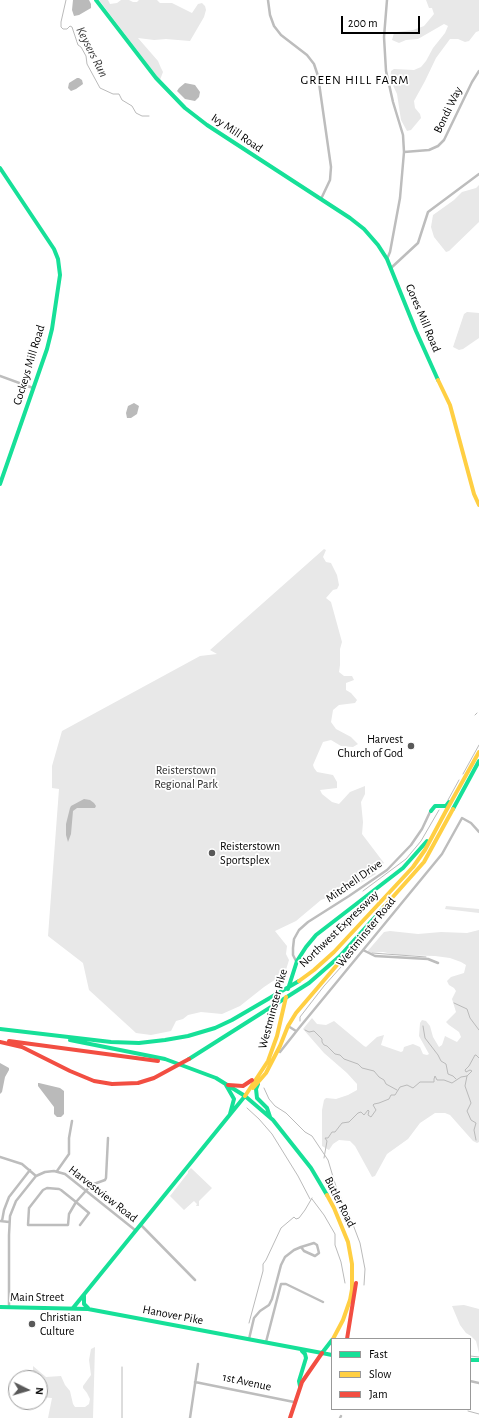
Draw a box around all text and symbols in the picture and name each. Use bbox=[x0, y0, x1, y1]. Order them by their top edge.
scale bar bbox=[343, 8, 422, 34]
text: 200 m bbox=[348, 17, 378, 29]
water label: Keysers Run bbox=[73, 24, 111, 80]
district label: GREEN HILL FARM bbox=[300, 72, 410, 88]
street label: Bondi Way bbox=[431, 84, 465, 136]
street label: Ivy Mill Road bbox=[208, 110, 266, 156]
street label: Gores Mill Road bbox=[402, 282, 444, 354]
street label: Cockeys Mill Road bbox=[10, 323, 48, 407]
place label: Harvest Church of God bbox=[337, 732, 403, 760]
marker: Harvest Church of God bbox=[406, 741, 416, 751]
park label: Reisterstown Regional Park bbox=[154, 763, 218, 791]
place label: Reisterstown Sportsplex bbox=[220, 839, 280, 867]
marker: Reisterstown Sportsplex bbox=[207, 848, 217, 858]
street label: Mitchell Drive bbox=[323, 856, 385, 906]
street label: Northwest Expressway bbox=[296, 887, 382, 971]
street label: Westminster Road bbox=[333, 894, 399, 970]
street label: Westminster Pike bbox=[255, 967, 291, 1051]
street label: Harvestview Road bbox=[66, 1163, 140, 1225]
street label: Butler Road bbox=[321, 1174, 359, 1230]
street label: Main Street bbox=[10, 1290, 64, 1304]
street label: Hanover Pike bbox=[141, 1302, 205, 1328]
place label: Christian Culture bbox=[40, 1310, 82, 1338]
marker: Christian Culture bbox=[27, 1319, 37, 1329]
legend bbox=[331, 1338, 471, 1410]
text: Fast bbox=[369, 1348, 388, 1360]
text: Slow bbox=[369, 1368, 391, 1380]
north arrow bbox=[8, 1370, 48, 1410]
street label: 1st Avenue bbox=[221, 1370, 273, 1394]
text: N bbox=[34, 1387, 45, 1395]
text: Jam bbox=[369, 1388, 388, 1400]

